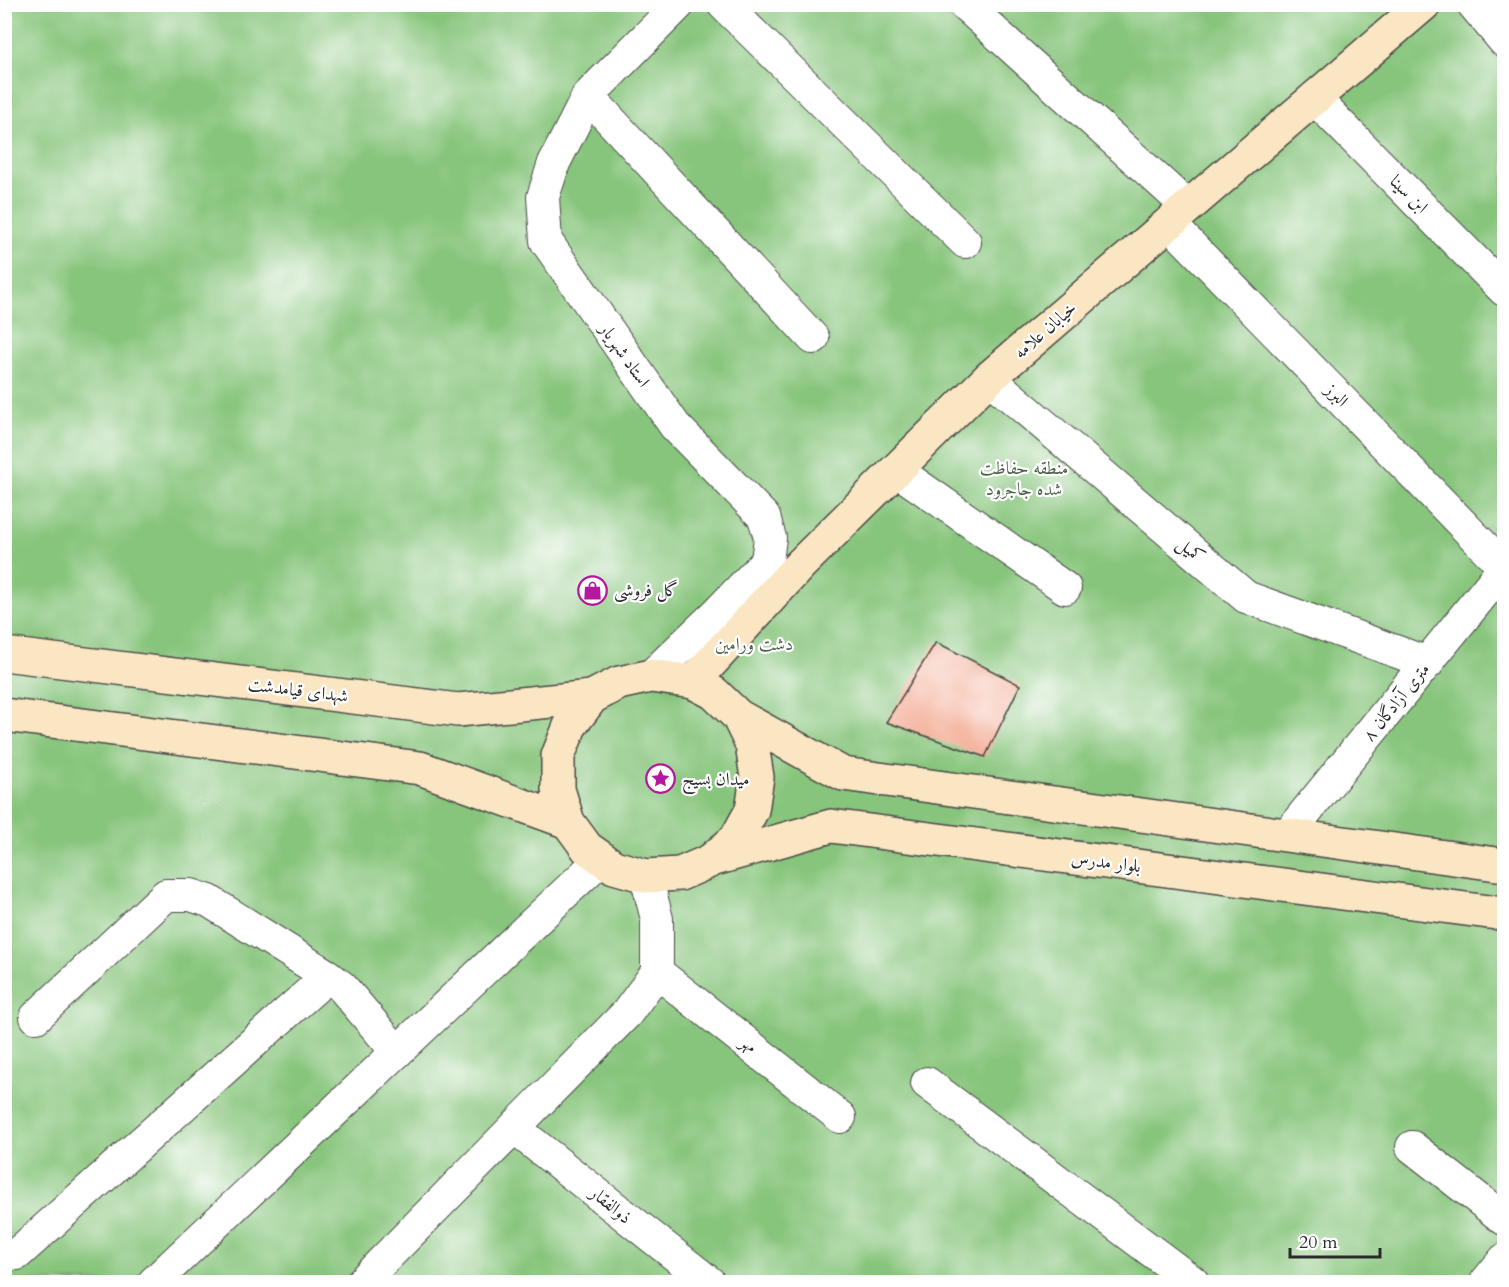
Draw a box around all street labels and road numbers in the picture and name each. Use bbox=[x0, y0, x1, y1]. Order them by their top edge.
street label: ابن سینا bbox=[1384, 169, 1434, 219]
street label: خیابان علامه bbox=[1008, 296, 1082, 365]
street label: استاد شهریار bbox=[592, 317, 656, 392]
street label: البرز bbox=[1318, 377, 1354, 413]
street label: کمیل bbox=[1171, 531, 1210, 569]
street label: ۸ متری آزادگان bbox=[1357, 658, 1436, 747]
street label: شهدای قیامدشت bbox=[246, 672, 350, 709]
street label: بلوار مدرس bbox=[1070, 846, 1142, 879]
street label: مهر bbox=[733, 1028, 763, 1059]
street label: ذوالفقار bbox=[583, 1180, 637, 1230]

